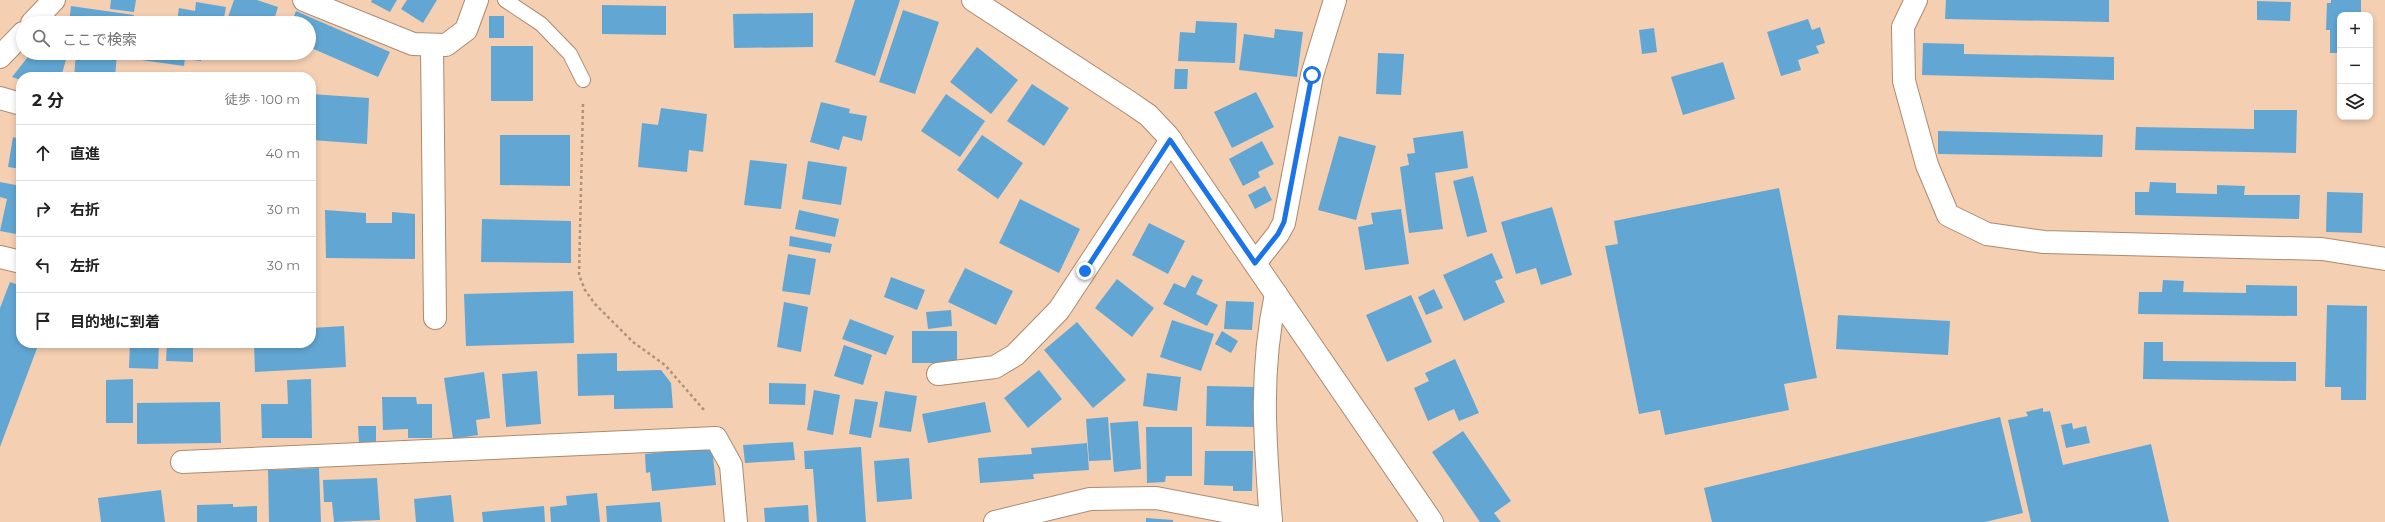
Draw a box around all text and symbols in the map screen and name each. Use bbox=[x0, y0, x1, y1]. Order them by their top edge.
map controls bbox=[2337, 12, 2373, 120]
button: + bbox=[2337, 12, 2373, 48]
search box bbox=[16, 16, 316, 60]
icon: search bbox=[30, 27, 52, 49]
text: ここで検索 bbox=[62, 30, 137, 49]
button: − bbox=[2337, 48, 2373, 84]
route start bbox=[1303, 66, 1321, 84]
button: layers bbox=[2337, 84, 2373, 120]
text: 2 分 bbox=[32, 90, 64, 110]
text: 徒歩 · 100 m bbox=[225, 91, 300, 107]
icon: ahead bbox=[32, 142, 54, 164]
text: 直進 bbox=[70, 144, 100, 163]
text: 40 m bbox=[266, 145, 300, 161]
icon: right bbox=[32, 198, 54, 220]
text: 右折 bbox=[70, 200, 100, 219]
text: 30 m bbox=[267, 201, 300, 217]
icon: left bbox=[32, 254, 54, 276]
text: 左折 bbox=[70, 256, 100, 275]
text: 30 m bbox=[267, 257, 300, 273]
route end bbox=[1076, 262, 1094, 280]
icon: arrive bbox=[32, 310, 54, 332]
text: 目的地に到着 bbox=[70, 312, 160, 331]

